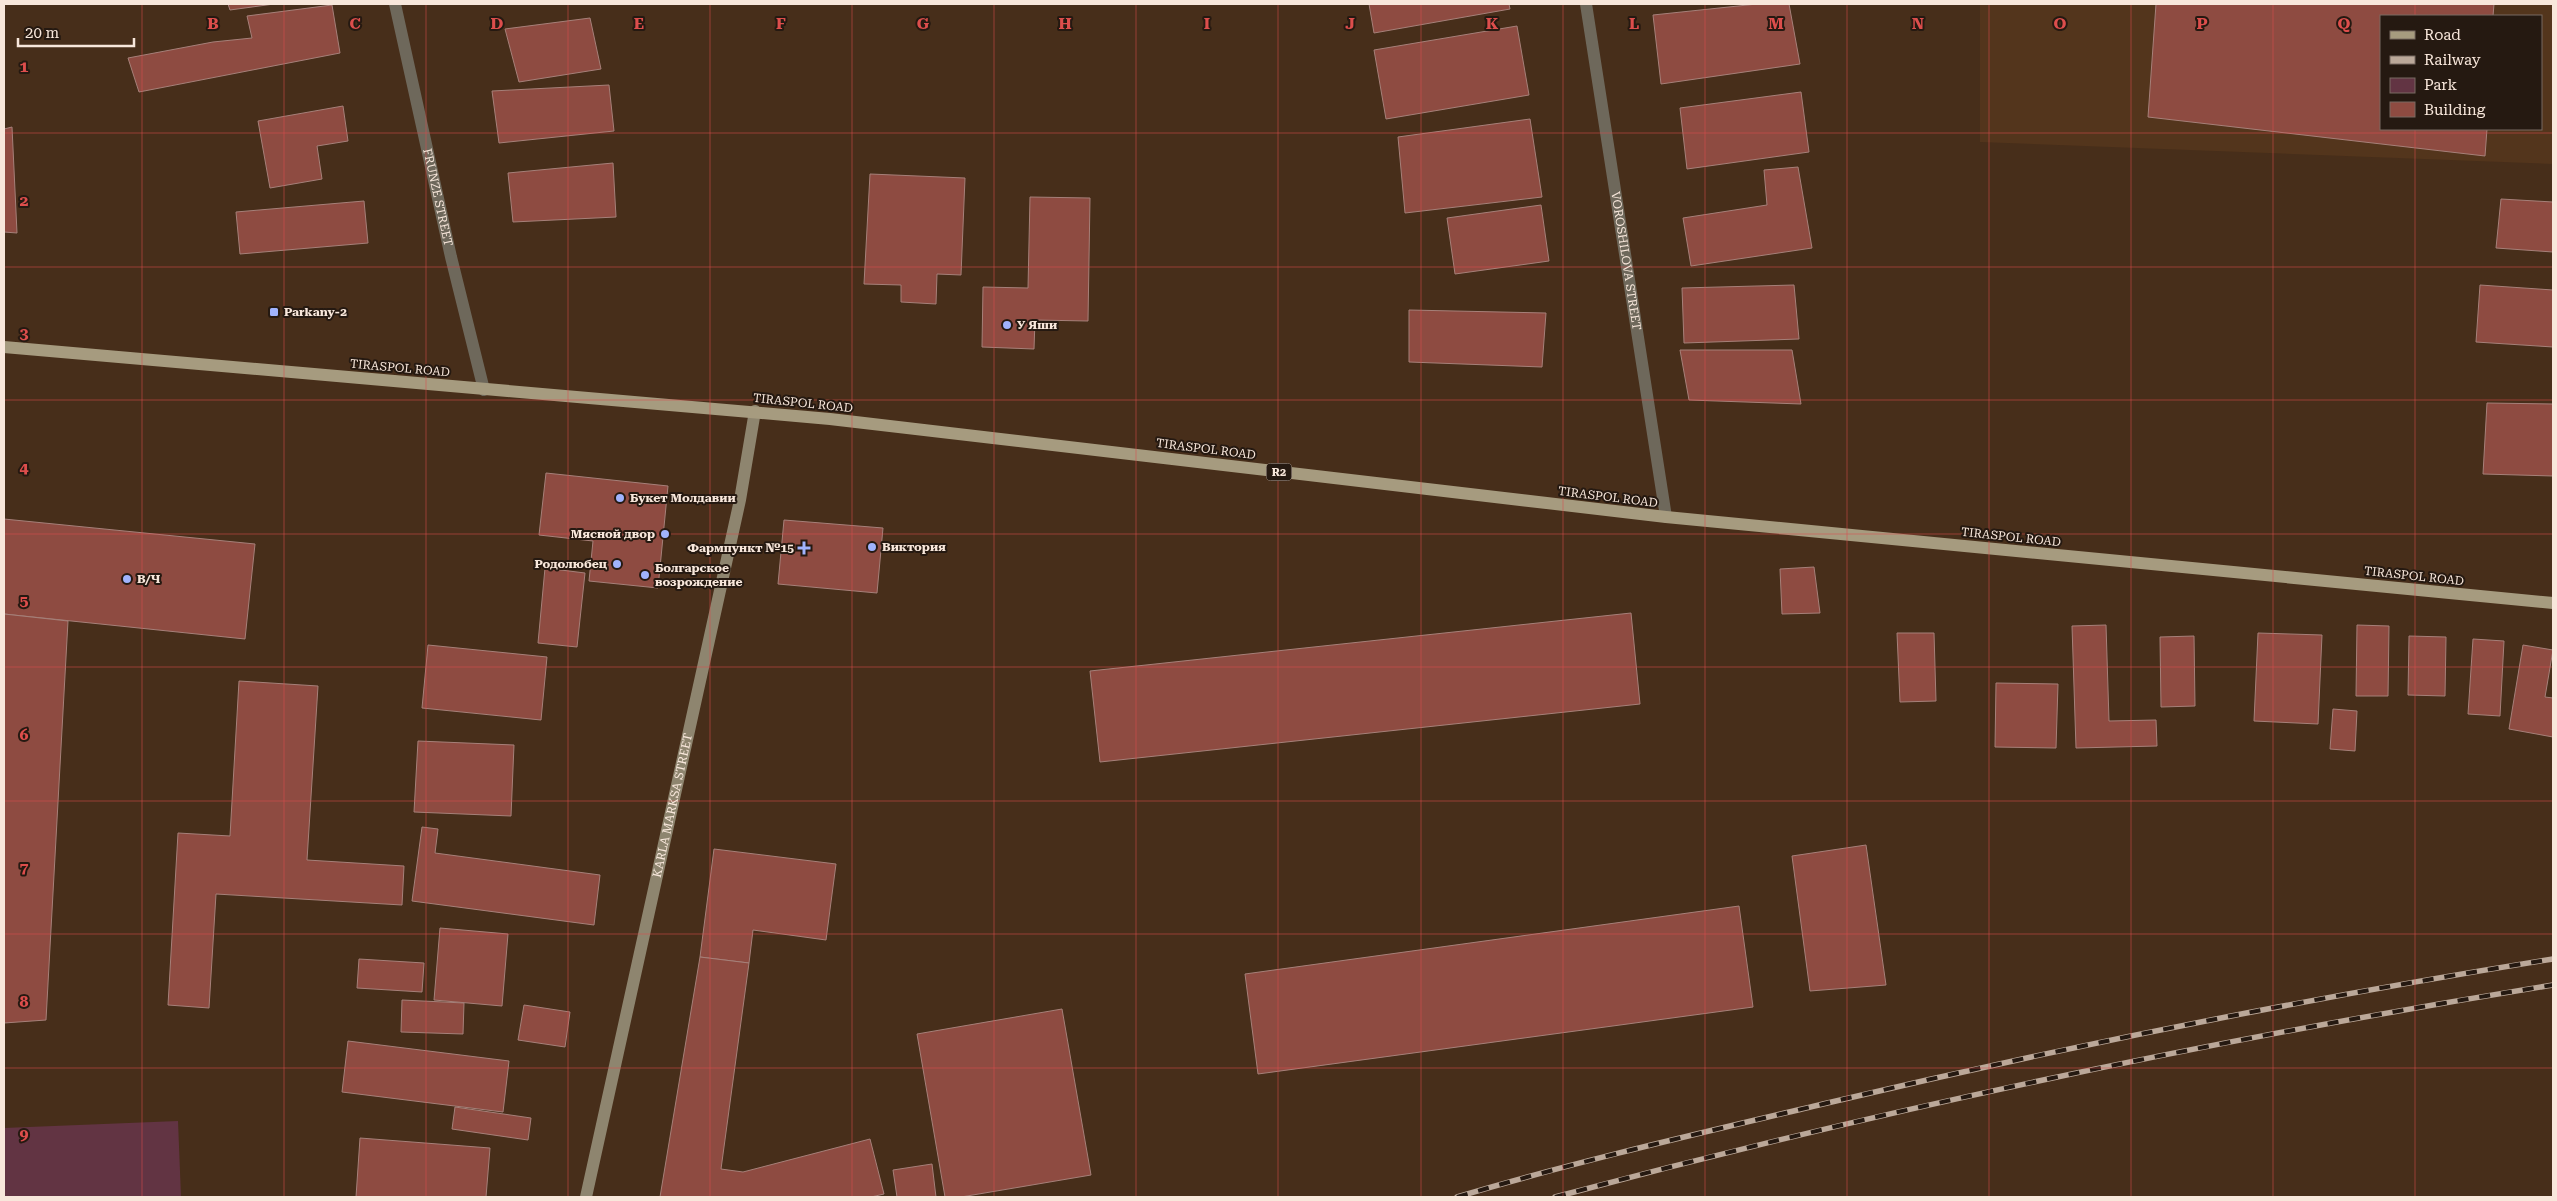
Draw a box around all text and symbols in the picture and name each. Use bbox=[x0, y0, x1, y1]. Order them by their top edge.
text: B bbox=[207, 14, 219, 33]
text: C bbox=[349, 14, 361, 33]
text: D bbox=[491, 14, 504, 33]
text: E bbox=[634, 14, 644, 33]
text: F bbox=[776, 14, 786, 33]
text: G bbox=[917, 14, 930, 33]
text: H bbox=[1058, 14, 1072, 33]
text: I bbox=[1204, 14, 1210, 33]
text: J bbox=[1345, 14, 1355, 33]
text: K bbox=[1486, 14, 1499, 33]
text: L bbox=[1629, 14, 1639, 33]
text: M bbox=[1768, 14, 1784, 33]
text: N bbox=[1912, 14, 1924, 33]
text: O bbox=[2054, 14, 2067, 33]
text: P bbox=[2196, 14, 2208, 33]
text: Q bbox=[2338, 14, 2351, 33]
scale bar bbox=[18, 15, 134, 47]
legend bbox=[2380, 15, 2542, 130]
text: 20 m bbox=[25, 24, 60, 42]
text: Road bbox=[2424, 26, 2461, 44]
text: Railway bbox=[2424, 51, 2481, 69]
text: 1 bbox=[20, 57, 29, 76]
text: Park bbox=[2424, 76, 2458, 94]
text: Building bbox=[2424, 101, 2486, 119]
street label: FRUNZE STREET bbox=[420, 147, 455, 248]
text: 2 bbox=[20, 191, 29, 210]
street label: VOROSHILOVA STREET bbox=[1608, 191, 1644, 331]
place label: Parkany-2 bbox=[284, 305, 347, 319]
marker: Parkany-2 bbox=[268, 306, 280, 318]
place label: У Яши bbox=[1017, 318, 1057, 332]
marker: У Яши bbox=[1001, 319, 1013, 331]
text: 3 bbox=[20, 324, 29, 343]
street label: TIRASPOL ROAD bbox=[349, 357, 451, 379]
street label: TIRASPOL ROAD bbox=[752, 391, 854, 415]
street label: TIRASPOL ROAD bbox=[1155, 436, 1257, 462]
text: 4 bbox=[20, 458, 29, 477]
road number: R2 bbox=[1266, 464, 1292, 481]
street label: TIRASPOL ROAD bbox=[1557, 484, 1659, 510]
place label: Букет Молдавии bbox=[630, 491, 736, 505]
marker: Букет Молдавии bbox=[614, 492, 626, 504]
street label: TIRASPOL ROAD bbox=[1960, 525, 2062, 549]
place label: Мясной двор bbox=[571, 527, 655, 541]
marker: Мясной двор bbox=[659, 528, 671, 540]
place label: Виктория bbox=[882, 540, 946, 554]
place label: Фармпункт №15 bbox=[687, 541, 794, 555]
marker: Виктория bbox=[866, 541, 878, 553]
marker: Фармпункт №15 bbox=[798, 542, 810, 554]
place label: Родолюбец bbox=[534, 557, 608, 571]
marker: Родолюбец bbox=[611, 558, 623, 570]
place label: Болгарское возрождение bbox=[655, 561, 743, 589]
street label: TIRASPOL ROAD bbox=[2363, 564, 2465, 588]
marker: Болгарское возрождение bbox=[639, 569, 651, 581]
place label: В/Ч bbox=[137, 572, 161, 586]
marker: В/Ч bbox=[121, 573, 133, 585]
text: 5 bbox=[20, 591, 29, 610]
text: 6 bbox=[20, 725, 29, 744]
street label: KARLA MARKSA STREET bbox=[650, 732, 695, 879]
text: 7 bbox=[20, 858, 29, 877]
text: 8 bbox=[20, 992, 29, 1011]
text: 9 bbox=[20, 1125, 29, 1144]

